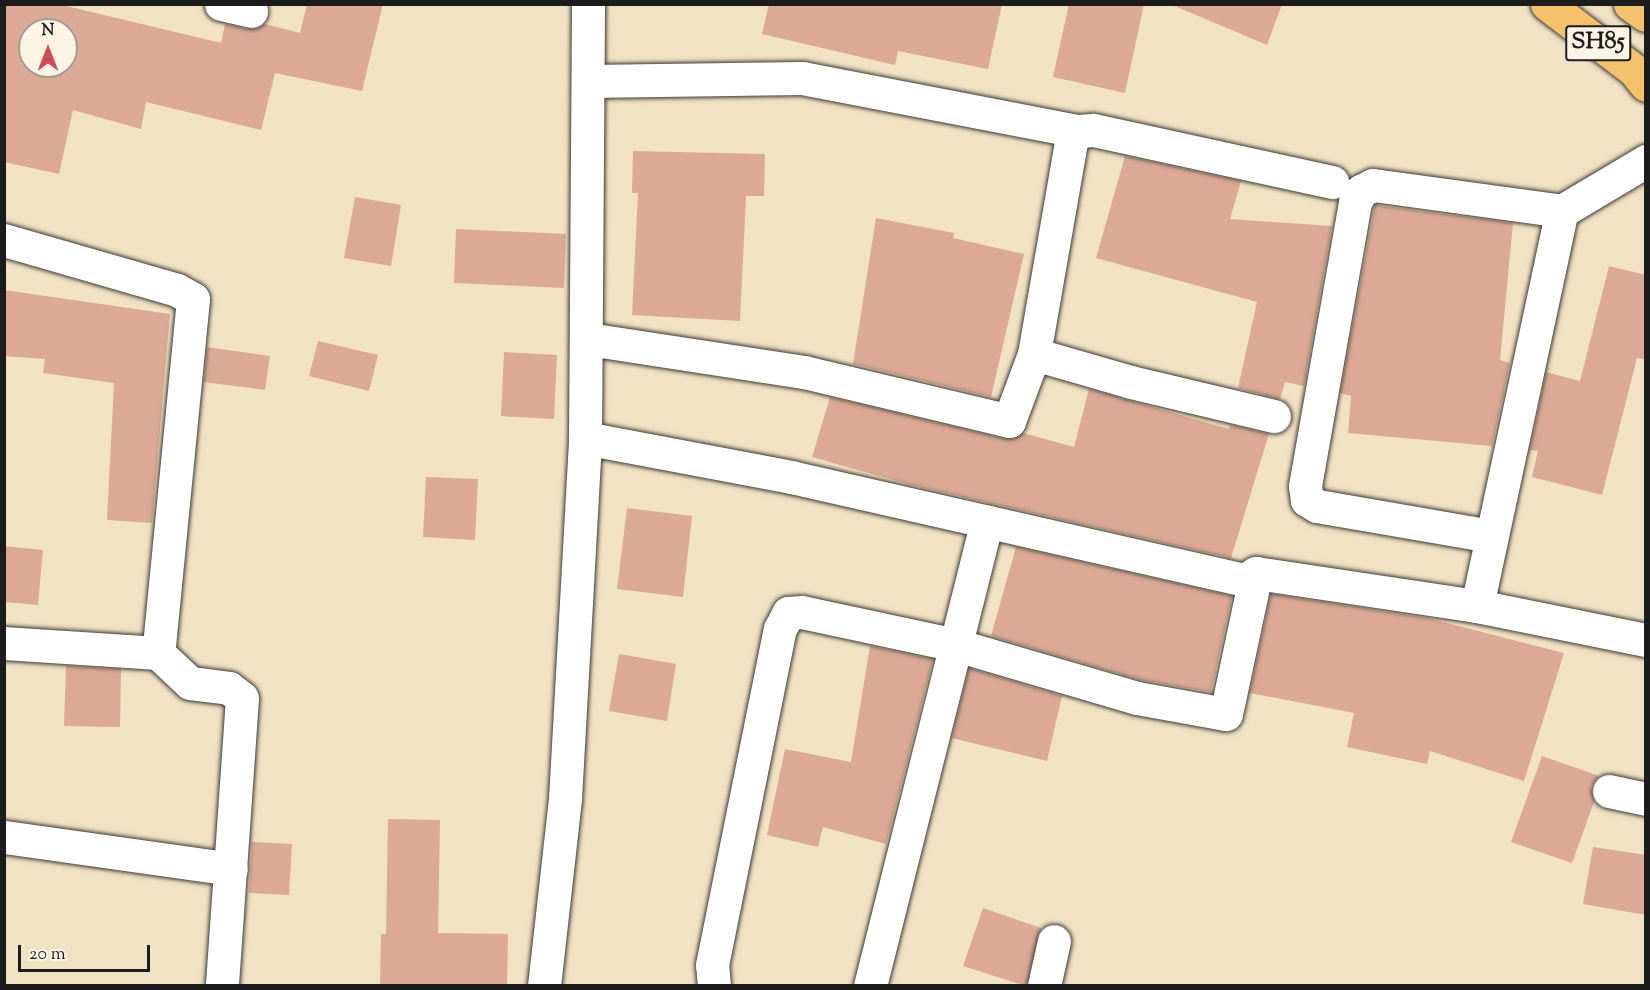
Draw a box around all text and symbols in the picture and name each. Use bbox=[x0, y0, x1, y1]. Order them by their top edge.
north arrow bbox=[18, 18, 78, 78]
text: N bbox=[42, 20, 54, 43]
road number: SH85 bbox=[1565, 22, 1631, 64]
scale bar bbox=[21, 933, 153, 971]
text: 20 m bbox=[29, 942, 66, 968]

